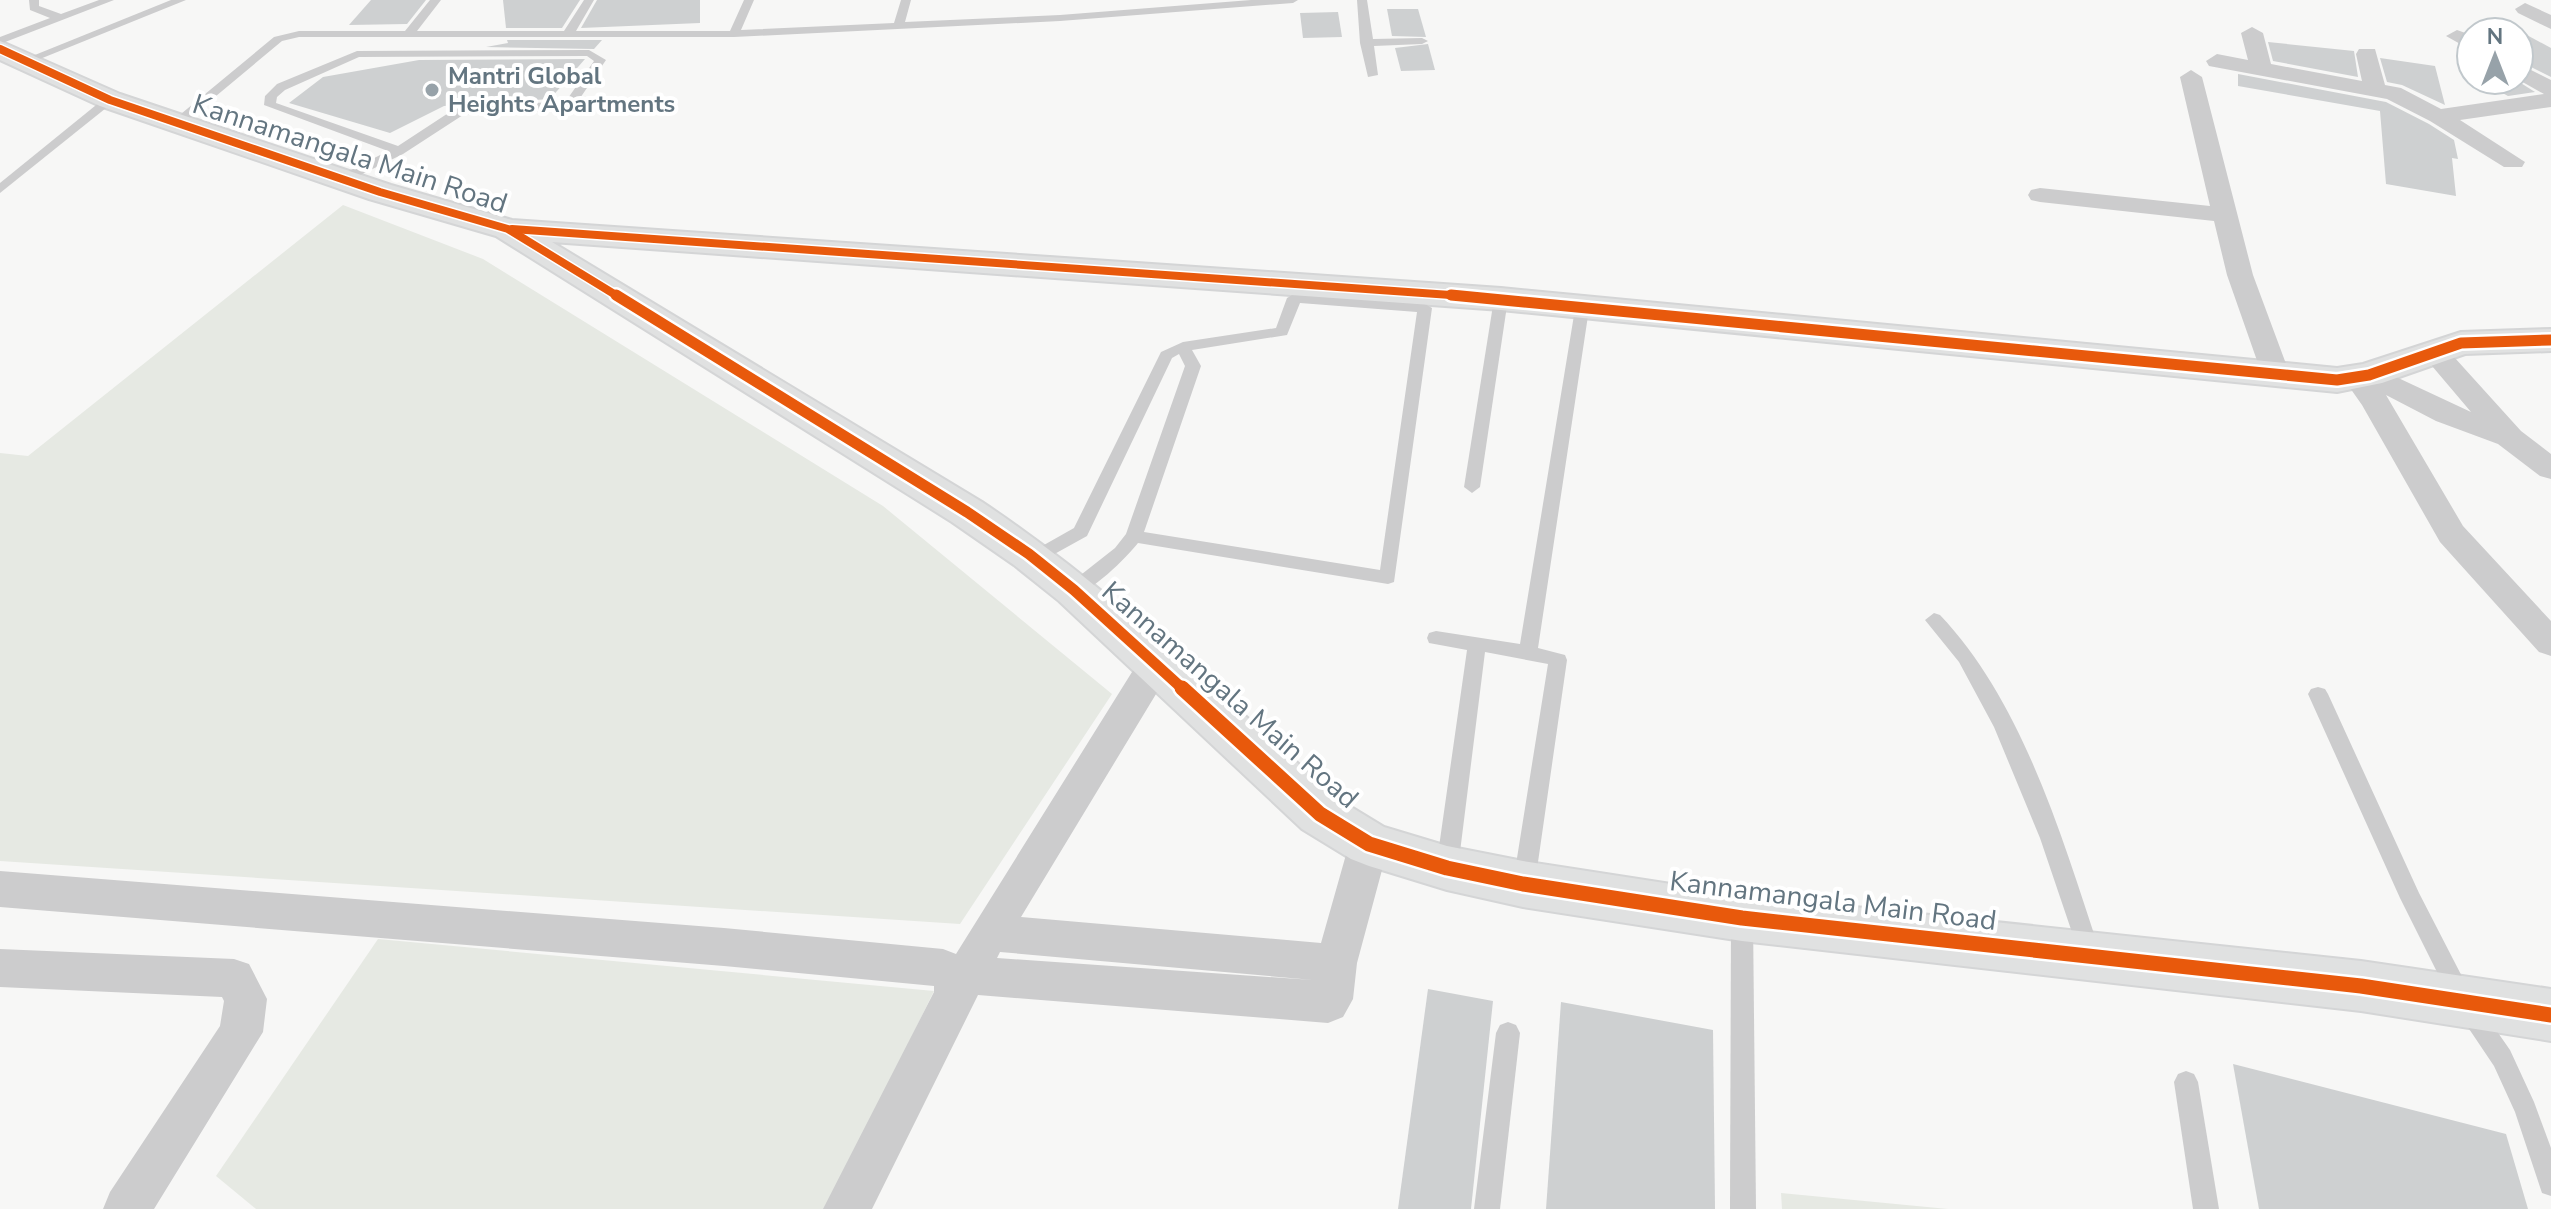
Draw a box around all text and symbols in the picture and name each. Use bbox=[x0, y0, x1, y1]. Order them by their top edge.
north arrow bbox=[2455, 16, 2535, 96]
text: N bbox=[2487, 22, 2503, 52]
place label: Mantri Global Heights Apartments bbox=[448, 60, 675, 120]
marker: Mantri Global Heights Apartments bbox=[423, 81, 441, 99]
street label: Kannamangala Main Road bbox=[188, 85, 512, 223]
street label: Kannamangala Main Road bbox=[1093, 573, 1367, 817]
street label: Kannamangala Main Road bbox=[1668, 862, 1998, 940]

